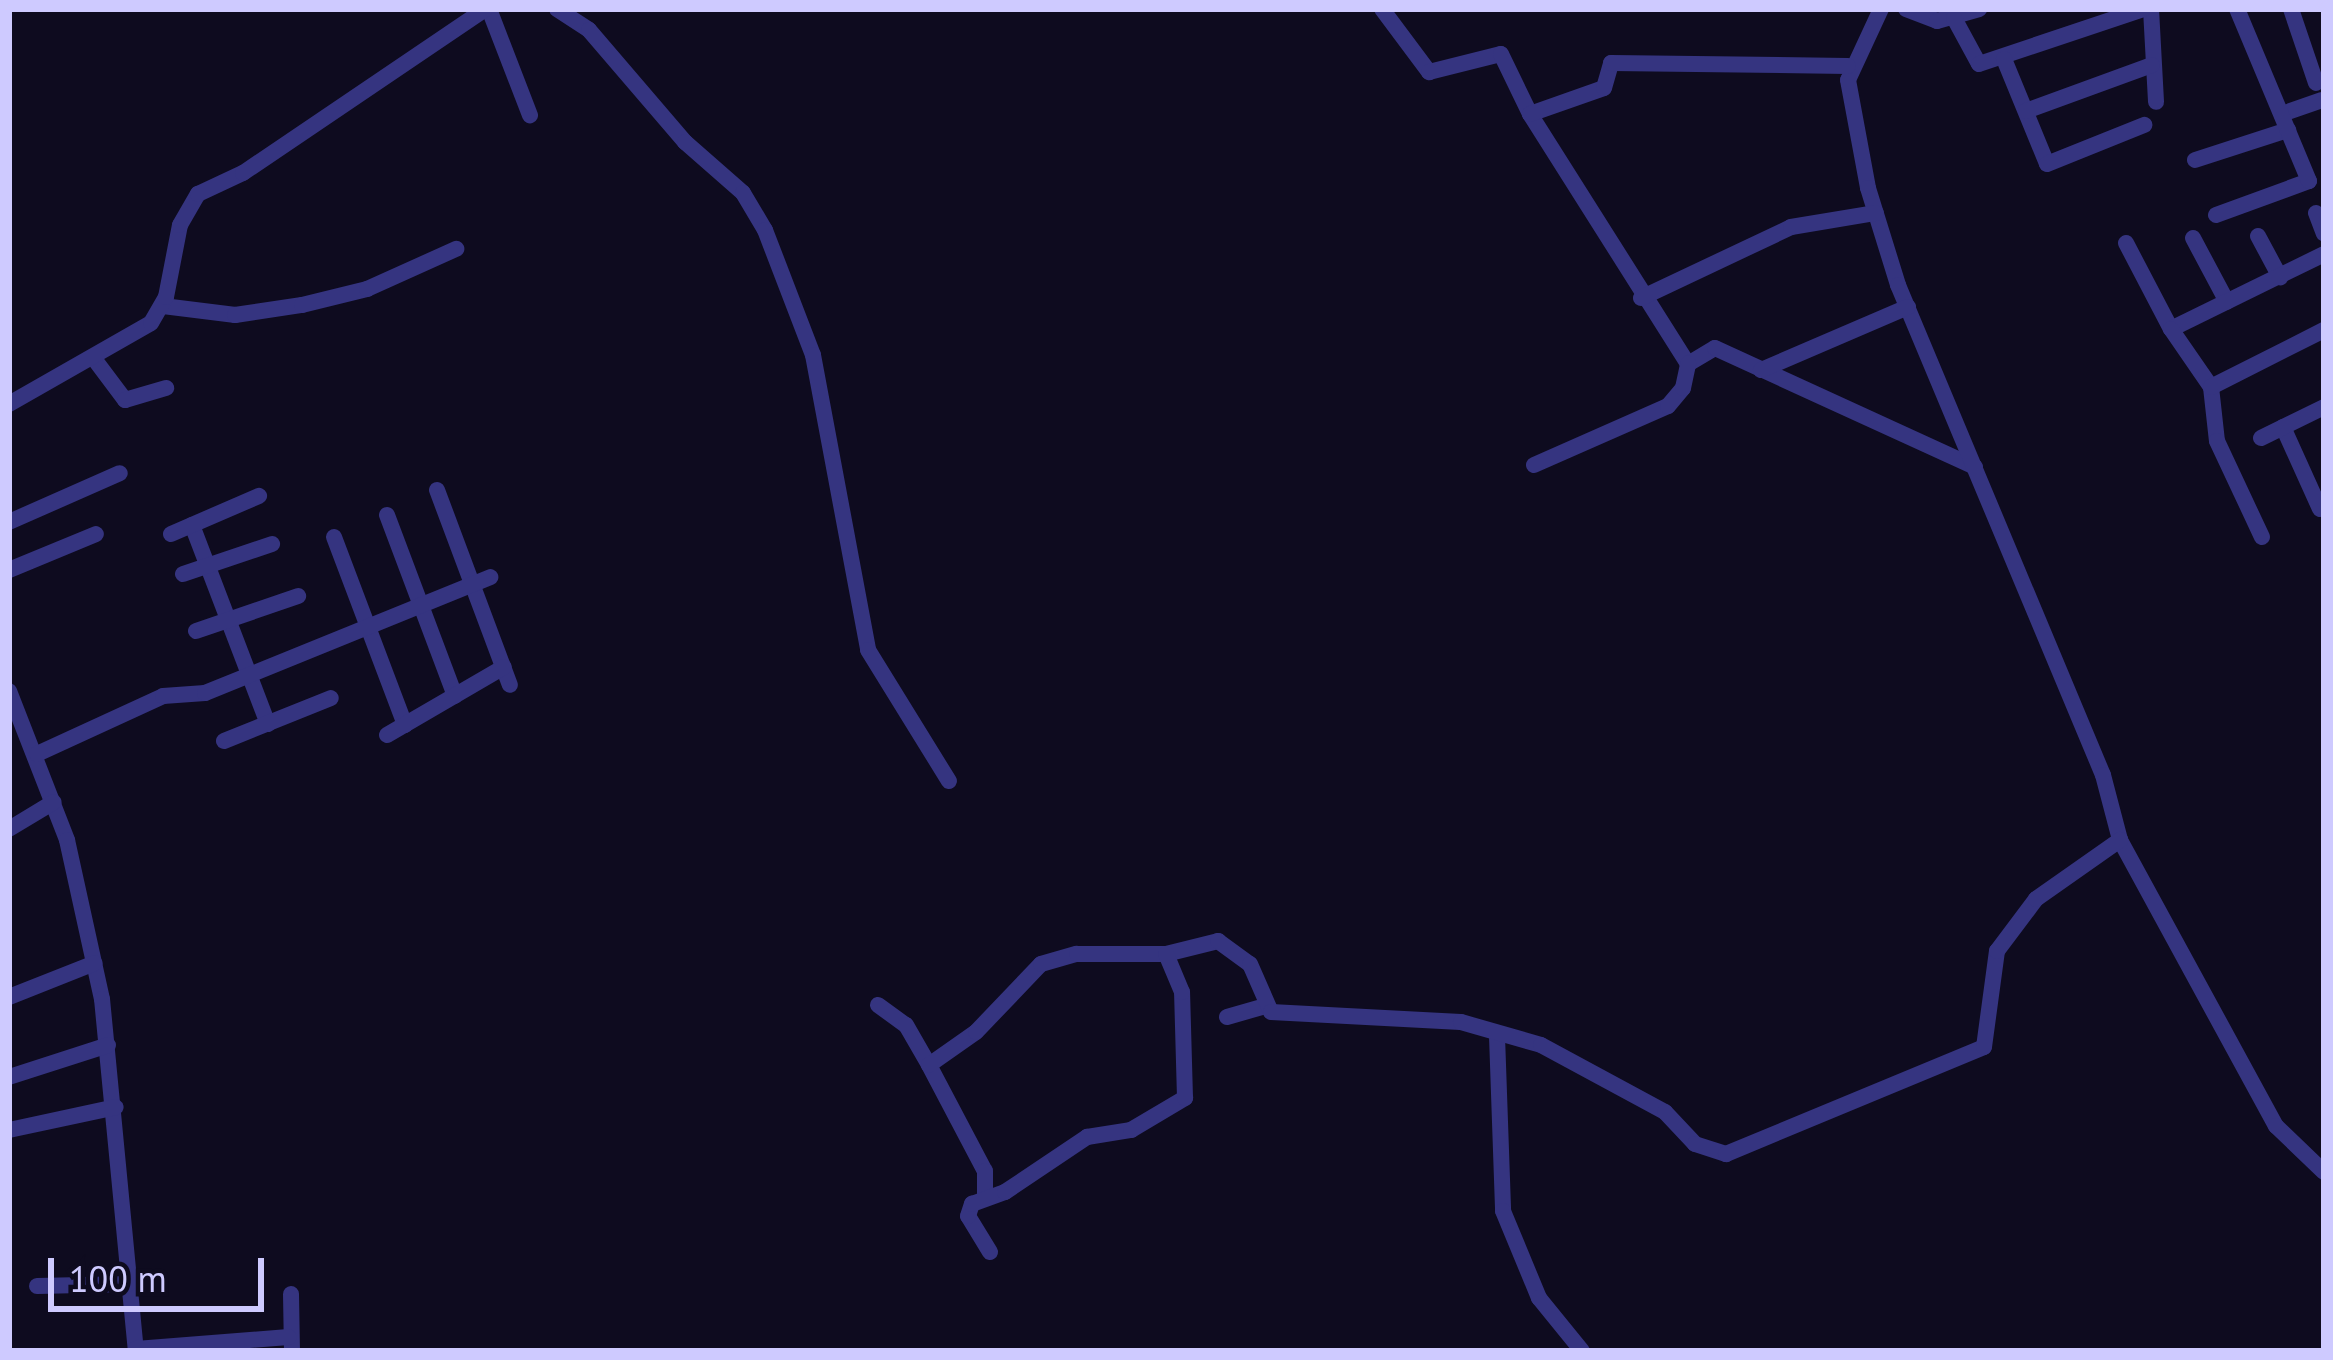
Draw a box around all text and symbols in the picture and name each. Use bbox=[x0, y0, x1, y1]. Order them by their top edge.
scale bar bbox=[54, 1234, 270, 1308]
text: 100 m bbox=[69, 1255, 167, 1302]

